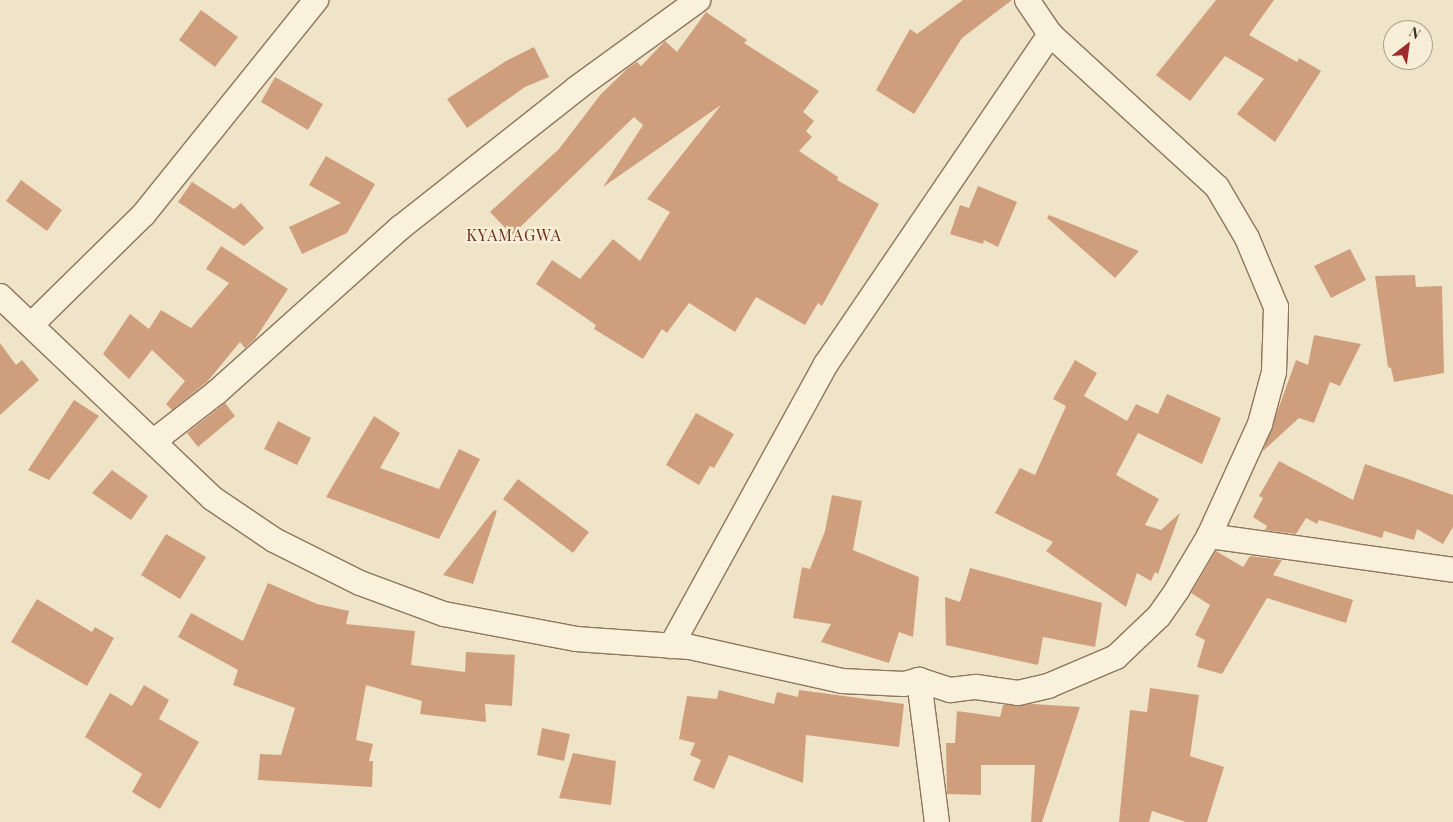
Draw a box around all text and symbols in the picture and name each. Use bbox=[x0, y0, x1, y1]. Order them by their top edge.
north arrow bbox=[1383, 20, 1433, 70]
text: N bbox=[1406, 22, 1424, 43]
district label: KYAMAGWA bbox=[465, 225, 563, 245]

